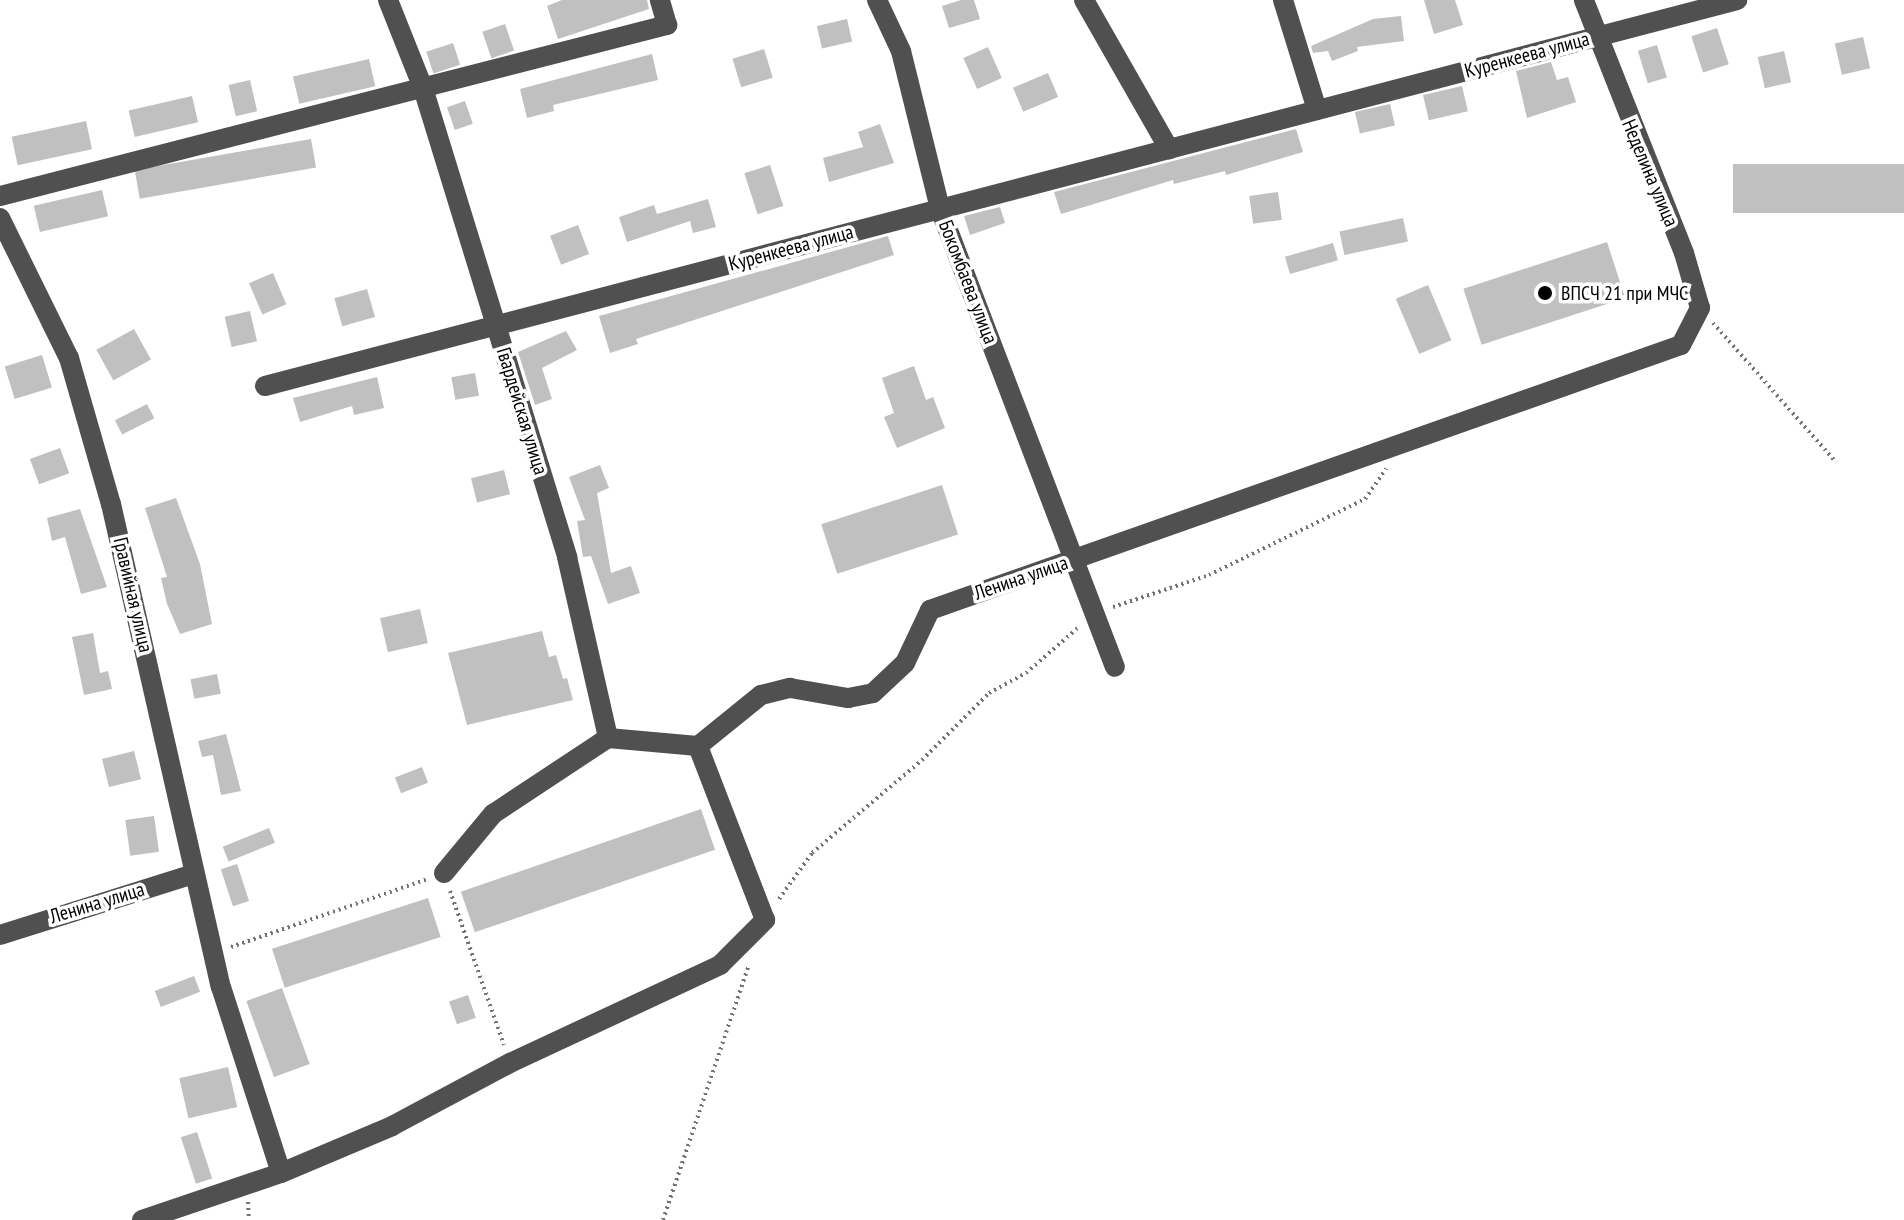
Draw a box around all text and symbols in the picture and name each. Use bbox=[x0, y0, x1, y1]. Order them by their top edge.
street label: Куренкеева улица bbox=[1462, 27, 1592, 83]
street label: Неделина улица bbox=[1617, 116, 1683, 230]
street label: Бокомбаева улица bbox=[933, 217, 1003, 347]
street label: Куренкеева улица bbox=[726, 220, 856, 276]
place label: ВПСЧ 21 при МЧС bbox=[1561, 281, 1688, 305]
marker: ВПСЧ 21 при МЧС bbox=[1536, 284, 1554, 302]
street label: Гвардейская улица bbox=[491, 344, 553, 478]
street label: Гравийная улица bbox=[108, 535, 158, 655]
street label: Ленина улица bbox=[971, 551, 1071, 605]
street label: Ленина улица bbox=[47, 877, 147, 929]

